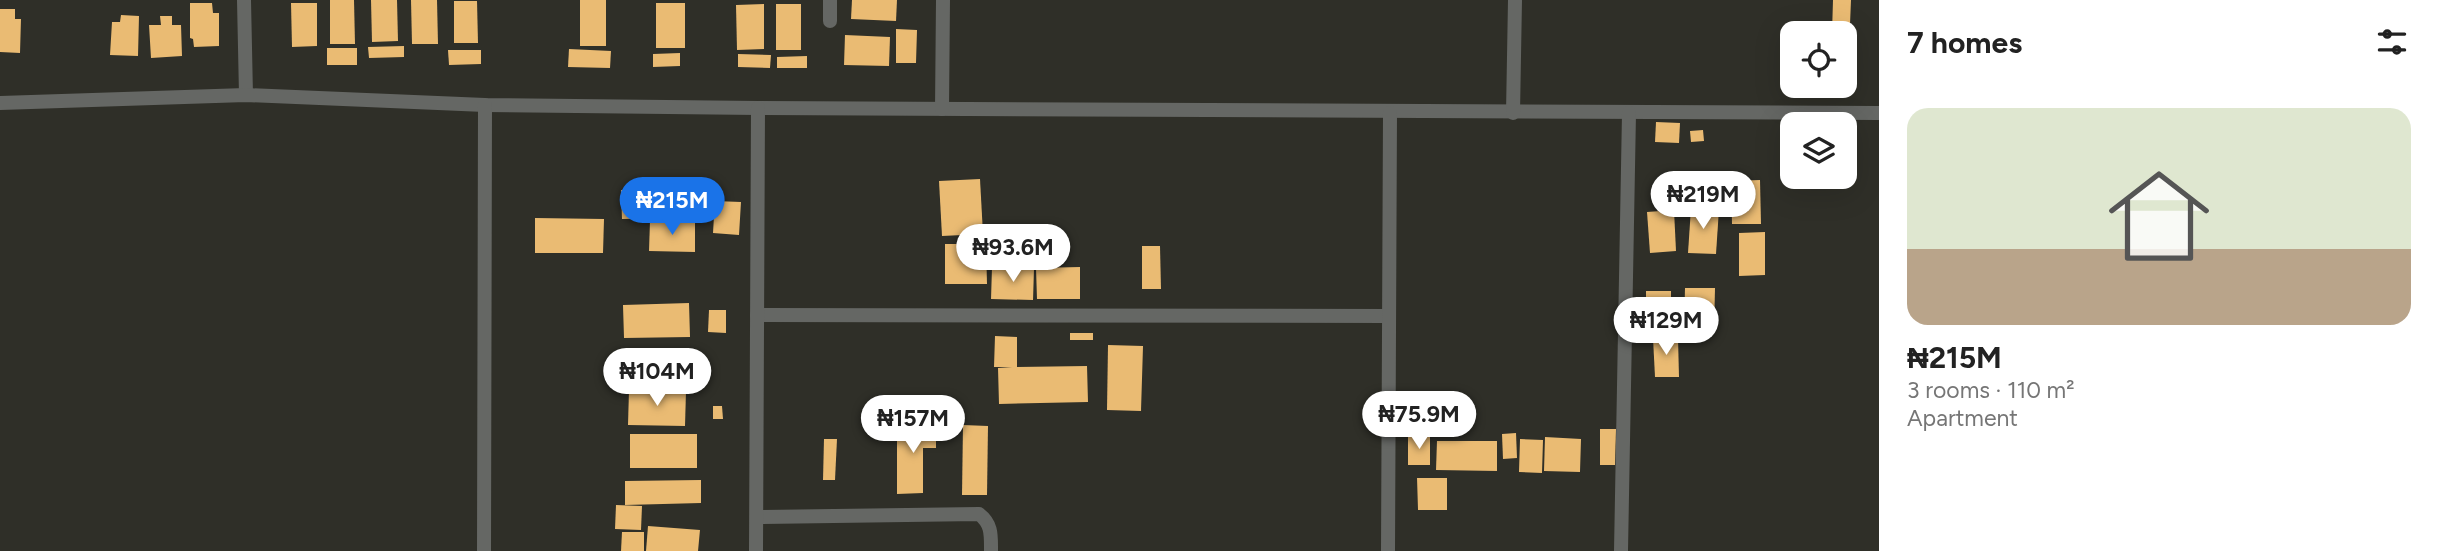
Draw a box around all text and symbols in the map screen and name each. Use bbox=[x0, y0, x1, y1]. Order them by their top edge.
map controls bbox=[1780, 21, 1857, 189]
button: locate bbox=[1780, 21, 1857, 98]
icon: filters bbox=[2373, 23, 2411, 61]
text: 7 homes bbox=[1907, 24, 2022, 61]
button: layers bbox=[1780, 112, 1857, 189]
icon: home bbox=[2096, 153, 2222, 279]
pin: ₦219M bbox=[1654, 172, 1752, 231]
pin: ₦215M bbox=[623, 177, 721, 237]
text: ₦219M bbox=[1667, 180, 1739, 208]
text: ₦215M bbox=[636, 186, 708, 214]
pin: ₦93.6M bbox=[956, 224, 1070, 284]
text: ₦93.6M bbox=[972, 233, 1054, 261]
pin: ₦129M bbox=[1617, 298, 1715, 357]
text: ₦129M bbox=[1630, 306, 1702, 334]
text: ₦215M bbox=[1907, 339, 2002, 376]
pin: ₦104M bbox=[608, 348, 706, 408]
text: ₦104M bbox=[619, 357, 695, 385]
text: 3 rooms · 110 m² bbox=[1907, 376, 2074, 404]
pin: ₦75.9M bbox=[1362, 392, 1476, 451]
pin: ₦157M bbox=[864, 396, 962, 455]
text: ₦75.9M bbox=[1378, 400, 1460, 428]
text: ₦157M bbox=[877, 404, 949, 432]
text: Apartment bbox=[1907, 404, 2018, 432]

